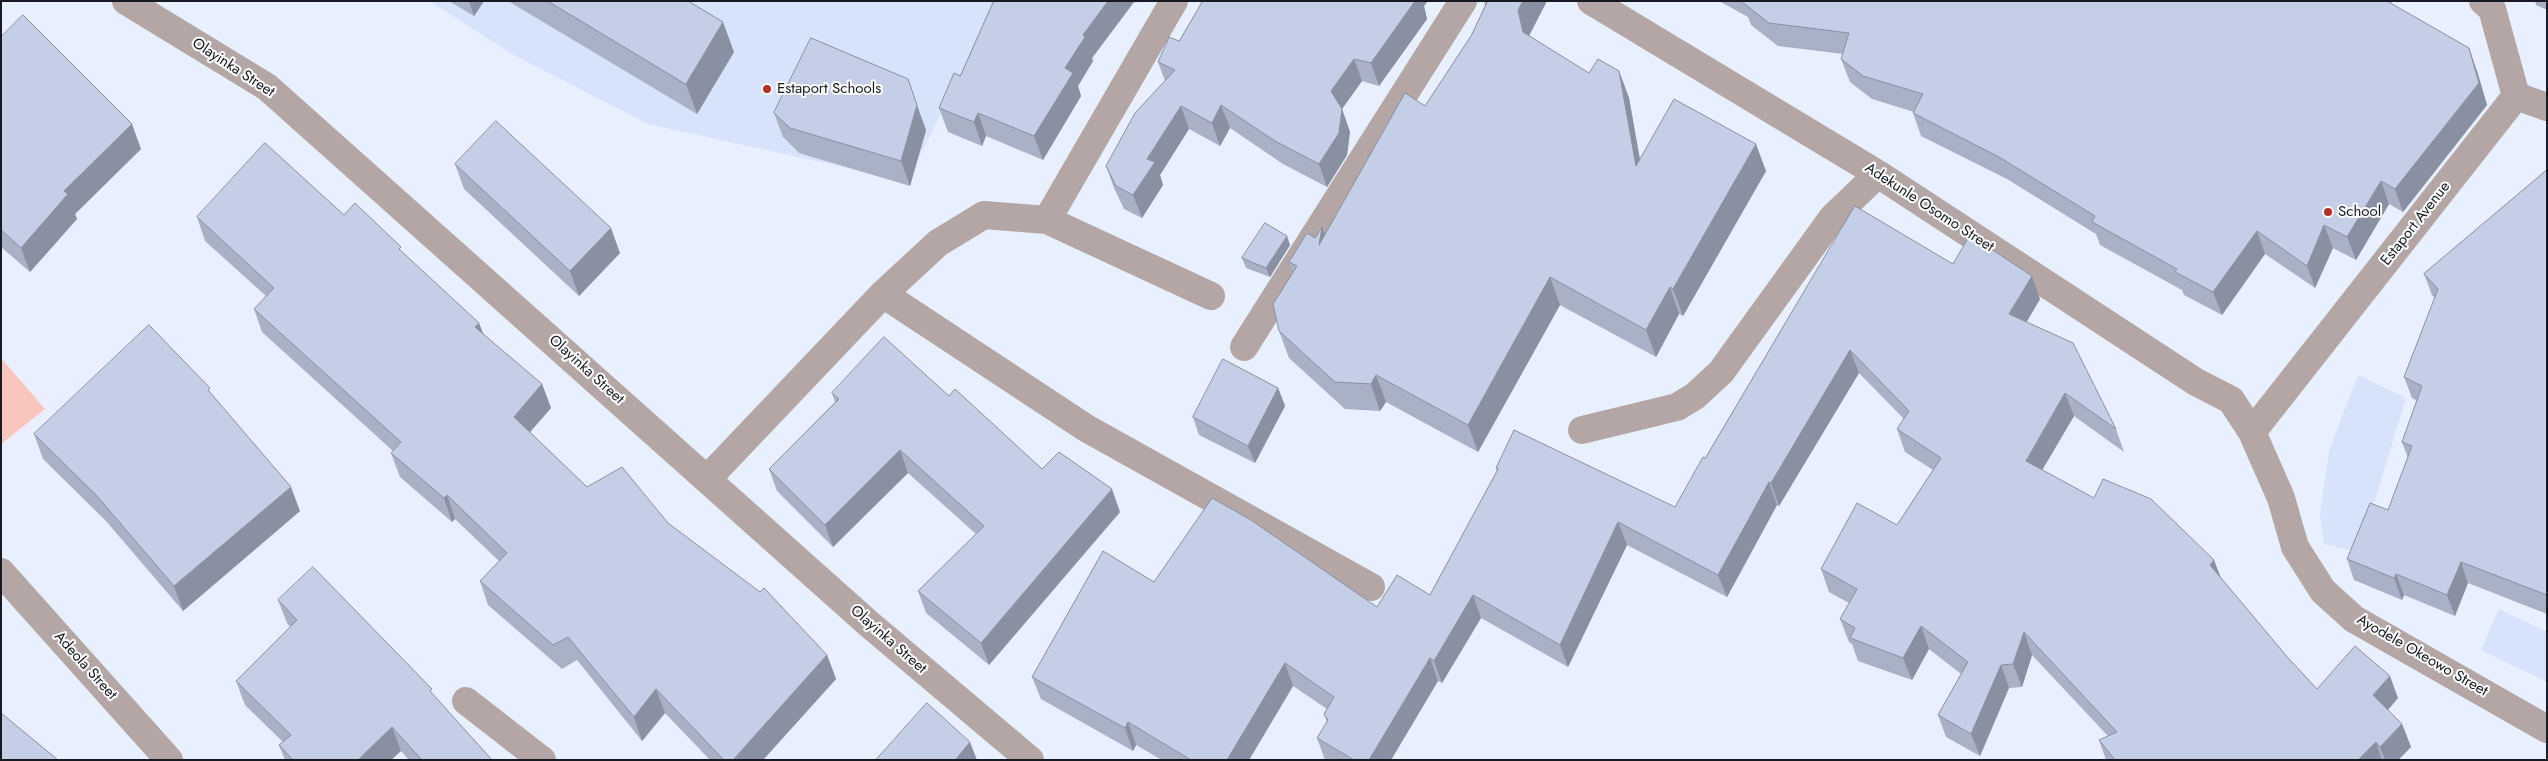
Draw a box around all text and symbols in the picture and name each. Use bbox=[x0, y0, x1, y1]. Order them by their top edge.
street label: Olayinka Street bbox=[188, 35, 278, 101]
place label: Estaport Schools bbox=[777, 80, 881, 98]
marker: Estaport Schools bbox=[761, 83, 773, 95]
street label: Adekunle Osomo Street bbox=[1861, 160, 1997, 256]
street label: Estaport Avenue bbox=[2378, 178, 2454, 270]
place label: School bbox=[2338, 203, 2381, 221]
marker: School bbox=[2322, 206, 2334, 218]
street label: Olayinka Street bbox=[545, 332, 627, 408]
street label: Olayinka Street bbox=[846, 602, 930, 678]
street label: Ayodele Okeowo Street bbox=[2353, 611, 2491, 701]
street label: Adeola Street bbox=[50, 628, 120, 704]

